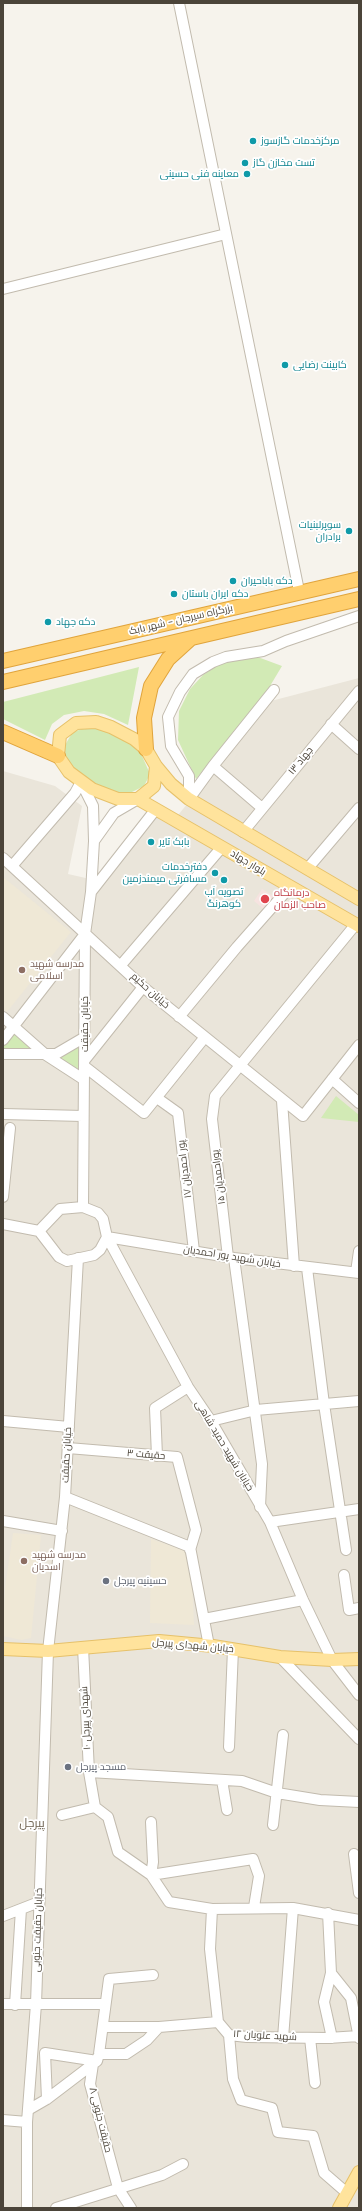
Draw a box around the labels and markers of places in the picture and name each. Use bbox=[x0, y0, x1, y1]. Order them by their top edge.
place label: مرکزخدمات گازسوز bbox=[261, 135, 340, 147]
marker: مرکزخدمات گازسوز bbox=[248, 136, 258, 146]
place label: تست مخازن گاز bbox=[253, 157, 315, 169]
marker: تست مخازن گاز bbox=[240, 158, 250, 168]
place label: معاینه فنی حسینی bbox=[160, 168, 239, 180]
marker: معاینه فنی حسینی bbox=[242, 169, 252, 179]
place label: کابینت رضایی bbox=[293, 359, 347, 371]
marker: کابینت رضایی bbox=[280, 360, 290, 370]
place label: سوپرلبنیات برادران bbox=[299, 519, 341, 542]
marker: سوپرلبنیات برادران bbox=[344, 526, 354, 536]
place label: دکه باباحیران bbox=[241, 575, 293, 587]
marker: دکه باباحیران bbox=[228, 576, 238, 586]
place label: دکه ایران باستان bbox=[182, 588, 248, 600]
marker: دکه ایران باستان bbox=[169, 589, 179, 599]
place label: دکه جهاد bbox=[56, 616, 95, 628]
marker: دکه جهاد bbox=[43, 617, 53, 627]
place label: بابک تایر bbox=[159, 836, 189, 848]
marker: بابک تایر bbox=[146, 837, 156, 847]
place label: دفترخدمات مسافرتی میمندزمین bbox=[122, 861, 207, 884]
marker: دفترخدمات مسافرتی میمندزمین bbox=[210, 868, 220, 878]
marker: تصویه آب کوهرنگ bbox=[219, 875, 229, 885]
place label: تصویه آب کوهرنگ bbox=[205, 886, 243, 910]
place label: درمانگاه صاحب الزمان bbox=[274, 887, 326, 910]
marker: درمانگاه صاحب الزمان bbox=[259, 893, 271, 905]
place label: مدرسه شهید اسلامی bbox=[30, 958, 84, 982]
marker: مدرسه شهید اسلامی bbox=[17, 965, 27, 975]
place label: مدرسه شهید اسدیان bbox=[32, 1549, 86, 1572]
marker: مدرسه شهید اسدیان bbox=[19, 1556, 29, 1566]
place label: حسینیه پیرجل bbox=[114, 1575, 167, 1587]
marker: حسینیه پیرجل bbox=[101, 1576, 111, 1586]
place label: مسجد پیرجل bbox=[76, 1761, 126, 1773]
marker: مسجد پیرجل bbox=[63, 1762, 73, 1772]

